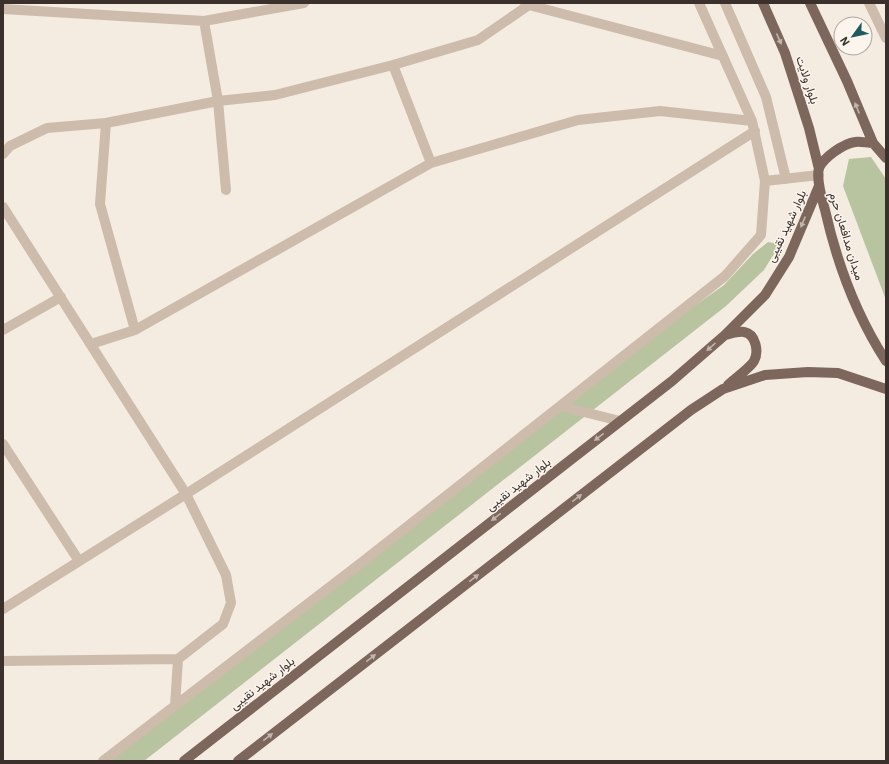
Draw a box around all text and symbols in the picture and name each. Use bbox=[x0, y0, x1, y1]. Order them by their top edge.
north arrow bbox=[833, 16, 873, 56]
one-way arrow bbox=[776, 33, 782, 44]
text: N bbox=[837, 34, 853, 49]
street label: بلوار ولایت bbox=[792, 54, 823, 106]
one-way arrow bbox=[854, 102, 860, 113]
street label: بلوار شهید نقیبی bbox=[763, 187, 810, 265]
street label: میدان مدافعان حرم bbox=[825, 190, 868, 282]
one-way arrow bbox=[800, 216, 806, 228]
one-way arrow bbox=[706, 343, 717, 352]
one-way arrow bbox=[593, 433, 604, 442]
street label: بلوار شهید نقیبی bbox=[483, 454, 554, 515]
one-way arrow bbox=[571, 494, 582, 503]
one-way arrow bbox=[491, 513, 502, 522]
one-way arrow bbox=[468, 574, 479, 582]
street label: بلوار شهید نقیبی bbox=[227, 653, 298, 714]
one-way arrow bbox=[366, 653, 377, 662]
one-way arrow bbox=[263, 733, 274, 741]

